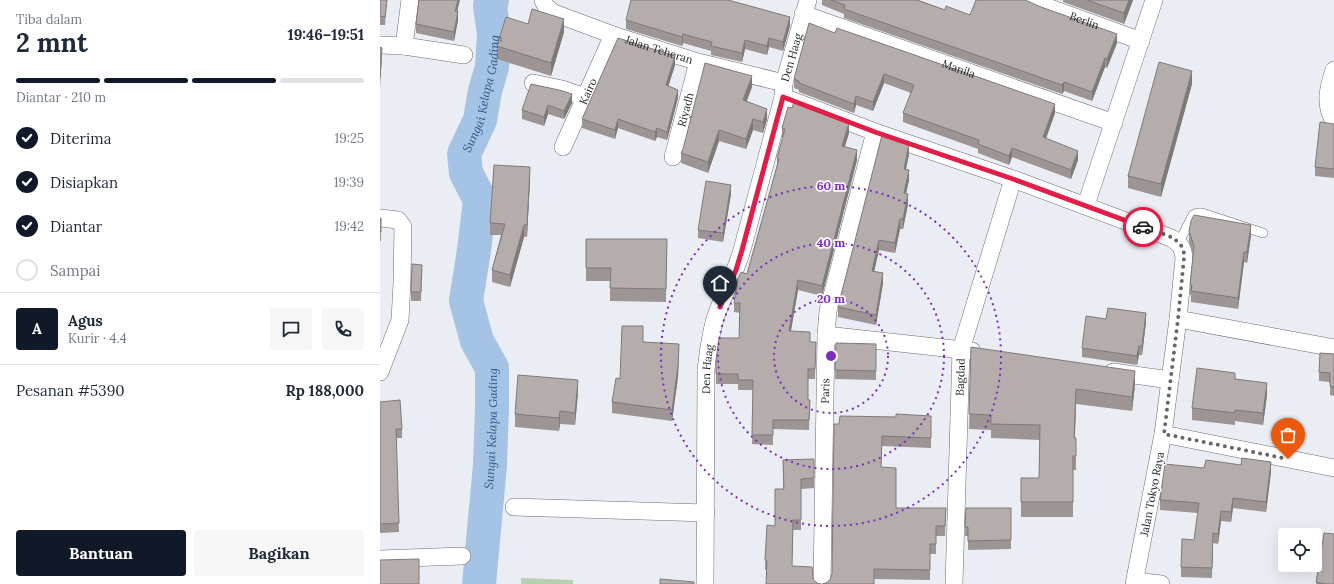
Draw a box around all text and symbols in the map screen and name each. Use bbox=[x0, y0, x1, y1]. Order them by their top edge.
street label: Berlin bbox=[1068, 9, 1101, 32]
text: Tiba dalam bbox=[16, 11, 82, 28]
text: 19:46–19:51 bbox=[288, 25, 364, 44]
text: 2 mnt bbox=[16, 26, 88, 59]
street label: Den Haag bbox=[778, 31, 805, 83]
street label: Jalan Teheran bbox=[623, 32, 695, 67]
water label: Sungai Kelapa Gading bbox=[459, 35, 501, 154]
street label: Manila bbox=[940, 56, 977, 81]
street label: Kairo bbox=[576, 76, 600, 107]
text: Diantar · 210 m bbox=[16, 89, 106, 106]
street label: Riyadh bbox=[674, 91, 697, 128]
icon: check bbox=[16, 127, 38, 149]
text: Diterima bbox=[50, 129, 111, 148]
text: 19:25 bbox=[334, 130, 364, 147]
icon: check bbox=[16, 171, 38, 193]
text: Disiapkan bbox=[50, 173, 118, 192]
text: 19:39 bbox=[334, 174, 364, 191]
text: 60 m bbox=[817, 178, 845, 193]
courier bbox=[1123, 207, 1163, 247]
icon: check bbox=[16, 215, 38, 237]
icon: car bbox=[1132, 216, 1154, 238]
text: Diantar bbox=[50, 217, 102, 236]
text: 19:42 bbox=[334, 218, 364, 235]
text: 40 m bbox=[817, 235, 845, 250]
text: Sampai bbox=[50, 261, 101, 280]
pin bbox=[703, 266, 737, 307]
icon: home bbox=[709, 272, 731, 294]
text: 20 m bbox=[817, 291, 845, 306]
button: chat bbox=[270, 308, 312, 350]
button: phone bbox=[322, 308, 364, 350]
text: Agus bbox=[68, 311, 103, 330]
text: A bbox=[32, 319, 42, 338]
text: Kurir · 4.4 bbox=[68, 330, 127, 347]
street label: Den Haag bbox=[699, 342, 716, 394]
centre of rings bbox=[824, 349, 838, 363]
street label: Bagdad bbox=[953, 358, 968, 396]
water label: Sungai Kelapa Gading bbox=[480, 368, 500, 490]
street label: Paris bbox=[818, 378, 832, 404]
text: Pesanan #5390 bbox=[16, 381, 125, 400]
text: Rp 188,000 bbox=[285, 381, 364, 400]
pin bbox=[1271, 418, 1305, 459]
icon: bag bbox=[1277, 424, 1299, 446]
street label: Jalan Tokyo Raya bbox=[1137, 450, 1167, 538]
map controls bbox=[1278, 528, 1322, 572]
button: locate bbox=[1278, 528, 1322, 572]
button: Bantuan bbox=[16, 530, 186, 576]
button: Bagikan bbox=[194, 530, 364, 576]

